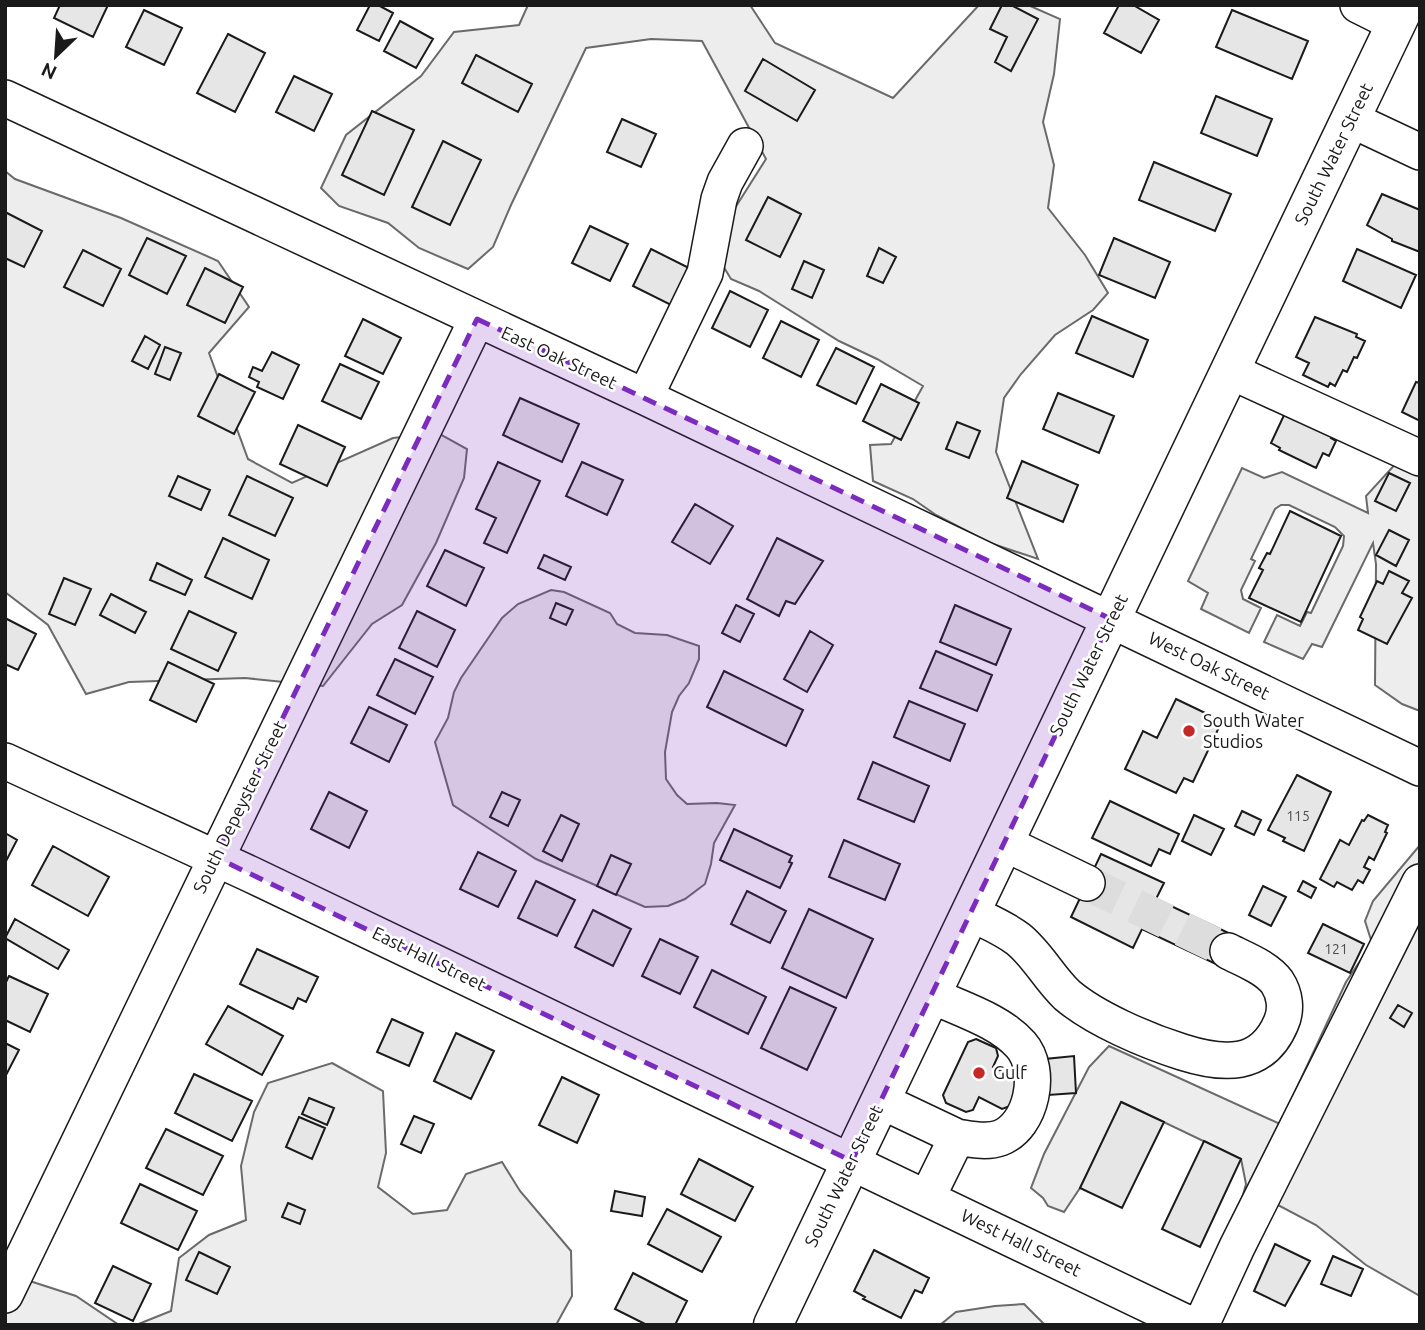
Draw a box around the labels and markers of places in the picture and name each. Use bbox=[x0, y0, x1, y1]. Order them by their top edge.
place label: South Water Studios bbox=[1203, 710, 1304, 751]
marker: South Water Studios bbox=[1181, 723, 1197, 739]
place label: Gulf bbox=[993, 1062, 1027, 1082]
marker: Gulf bbox=[971, 1065, 987, 1081]

